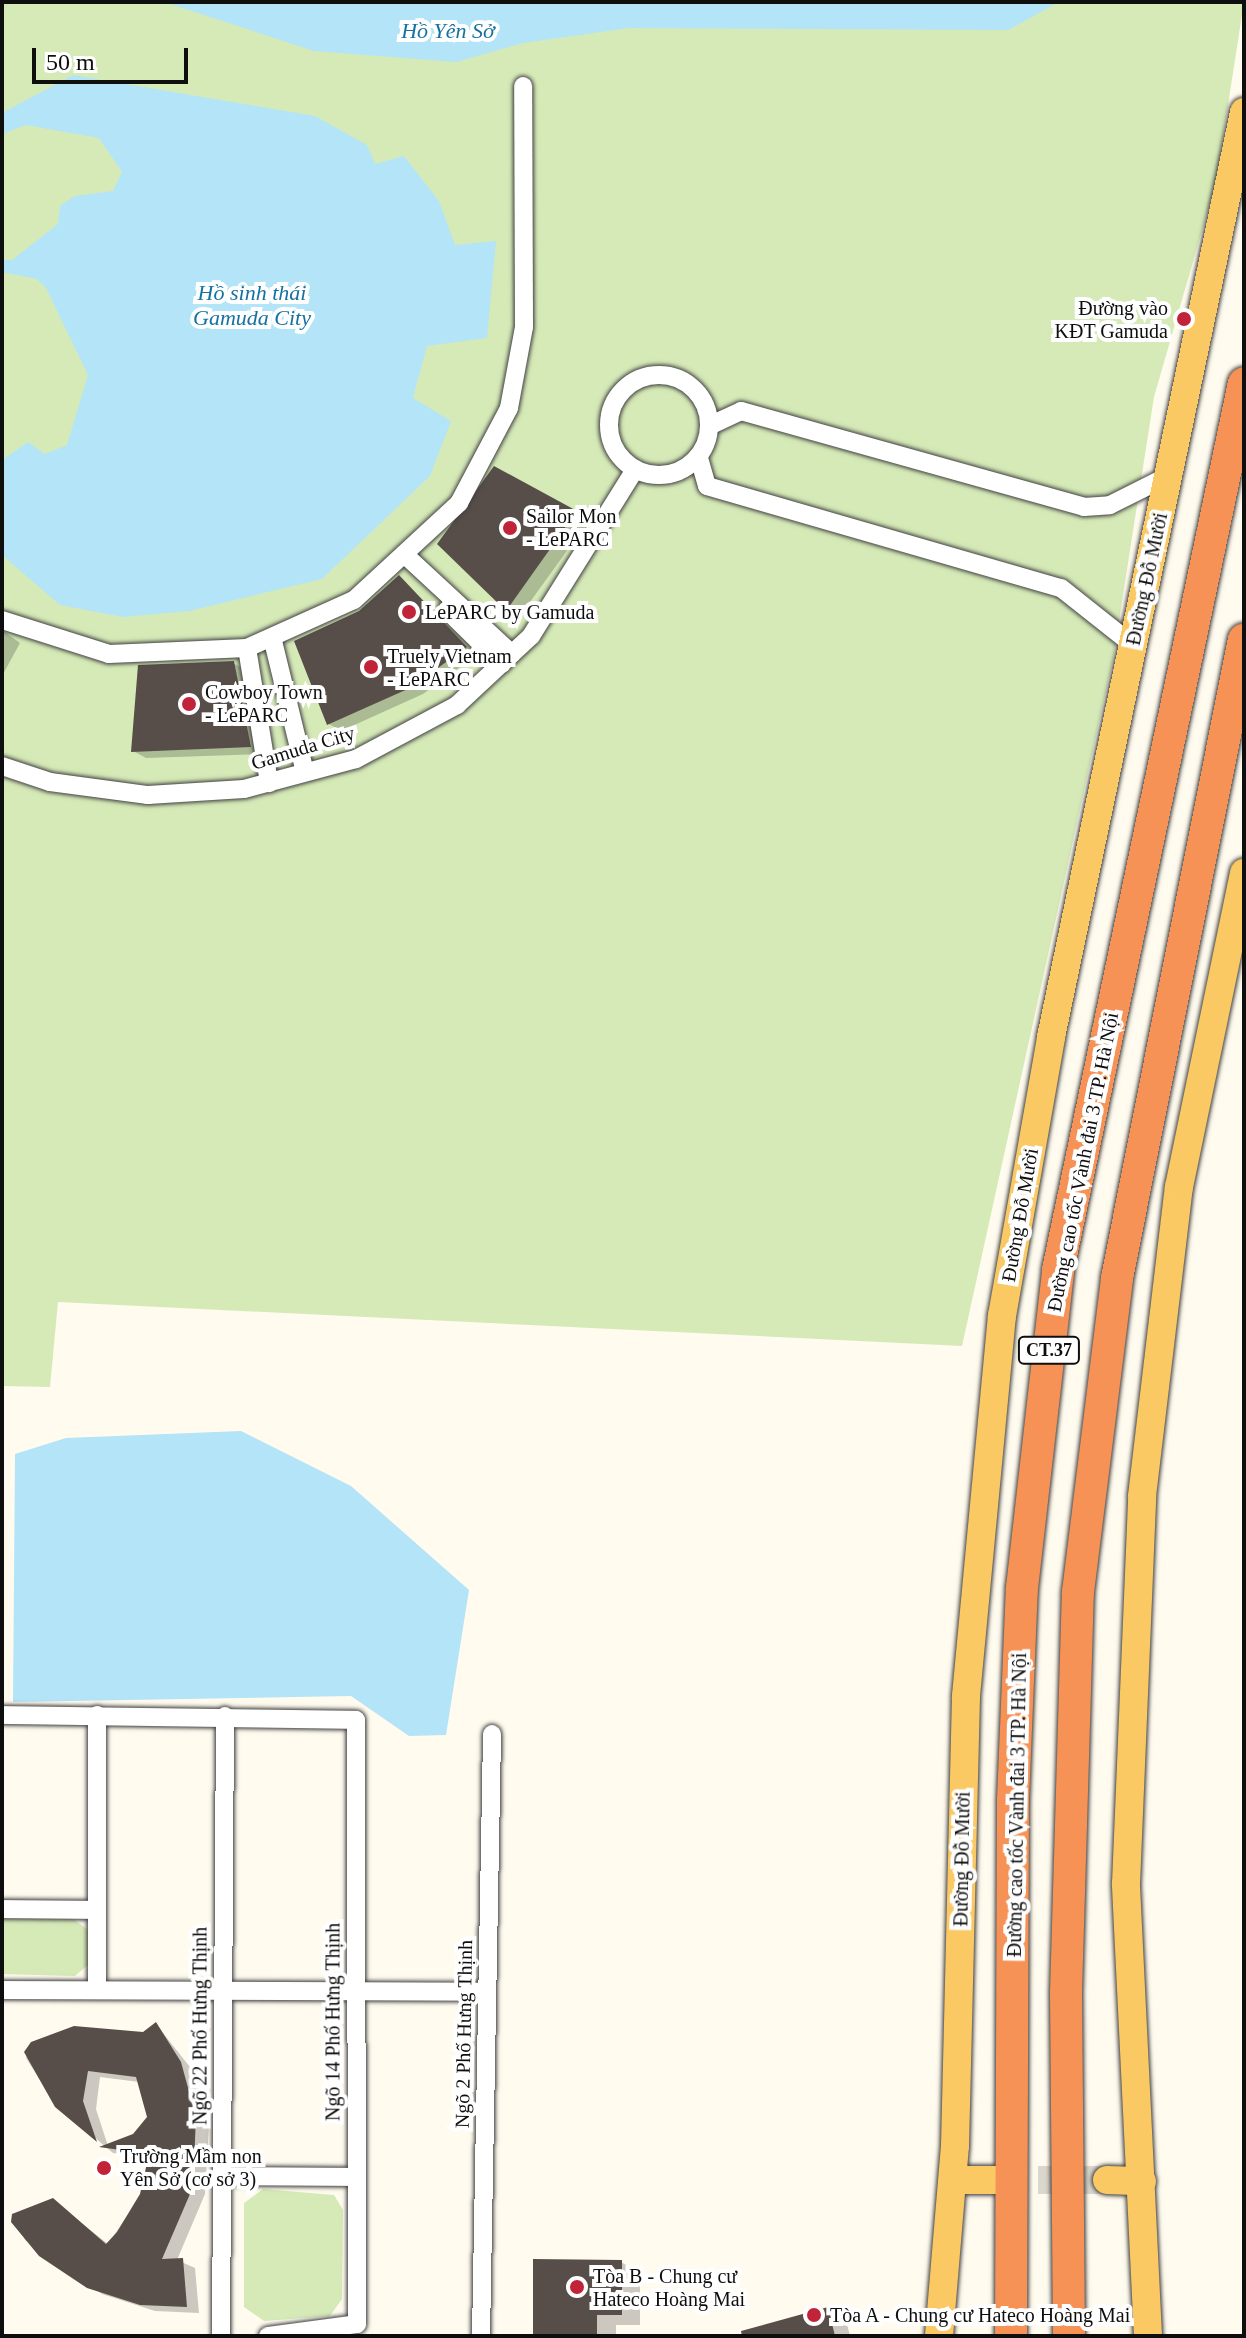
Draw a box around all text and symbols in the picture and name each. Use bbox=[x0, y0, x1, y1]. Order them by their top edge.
water label: Hồ Yên Sở bbox=[401, 18, 495, 44]
scale bar bbox=[36, 32, 192, 82]
text: 50 m bbox=[46, 49, 95, 75]
water label: Hồ sinh thái Gamuda City bbox=[193, 279, 311, 330]
place label: Đường vào KĐT Gamuda bbox=[1054, 296, 1168, 343]
marker: Đường vào KĐT Gamuda bbox=[1175, 310, 1193, 328]
place label: Sailor Mon - LePARC bbox=[526, 504, 617, 551]
street label: Đường Đỗ Mười bbox=[1121, 510, 1173, 648]
marker: Sailor Mon - LePARC bbox=[501, 519, 519, 537]
place label: LePARC by Gamuda bbox=[425, 600, 594, 624]
marker: LePARC by Gamuda bbox=[400, 603, 418, 621]
place label: Truely Vietnam - LePARC bbox=[387, 644, 512, 691]
marker: Truely Vietnam - LePARC bbox=[362, 658, 380, 676]
place label: Cowboy Town - LePARC bbox=[205, 680, 323, 727]
marker: Cowboy Town - LePARC bbox=[180, 695, 198, 713]
street label: Gamuda City bbox=[248, 721, 358, 775]
street label: Đường cao tốc Vành đai 3 TP. Hà Nội bbox=[1042, 1010, 1124, 1314]
street label: Đường Đỗ Mười bbox=[996, 1146, 1044, 1284]
road number: CT.37 bbox=[1017, 1336, 1081, 1364]
street label: Đường cao tốc Vành đai 3 TP. Hà Nội bbox=[1002, 1652, 1032, 1958]
street label: Đường Đỗ Mười bbox=[949, 1791, 975, 1927]
street label: Ngõ 14 Phố Hưng Thịnh bbox=[321, 1923, 345, 2121]
street label: Ngõ 22 Phố Hưng Thịnh bbox=[188, 1927, 212, 2125]
street label: Ngõ 2 Phố Hưng Thịnh bbox=[450, 1939, 478, 2129]
place label: Trường Mầm non Yên Sở (cơ sở 3) bbox=[120, 2144, 262, 2191]
marker: Trường Mầm non Yên Sở (cơ sở 3) bbox=[95, 2159, 113, 2177]
place label: Tòa B - Chung cư Hateco Hoàng Mai bbox=[593, 2264, 745, 2311]
marker: Tòa B - Chung cư Hateco Hoàng Mai bbox=[568, 2278, 586, 2296]
place label: Tòa A - Chung cư Hateco Hoàng Mai bbox=[830, 2303, 1132, 2327]
marker: Tòa A - Chung cư Hateco Hoàng Mai bbox=[805, 2306, 823, 2324]

